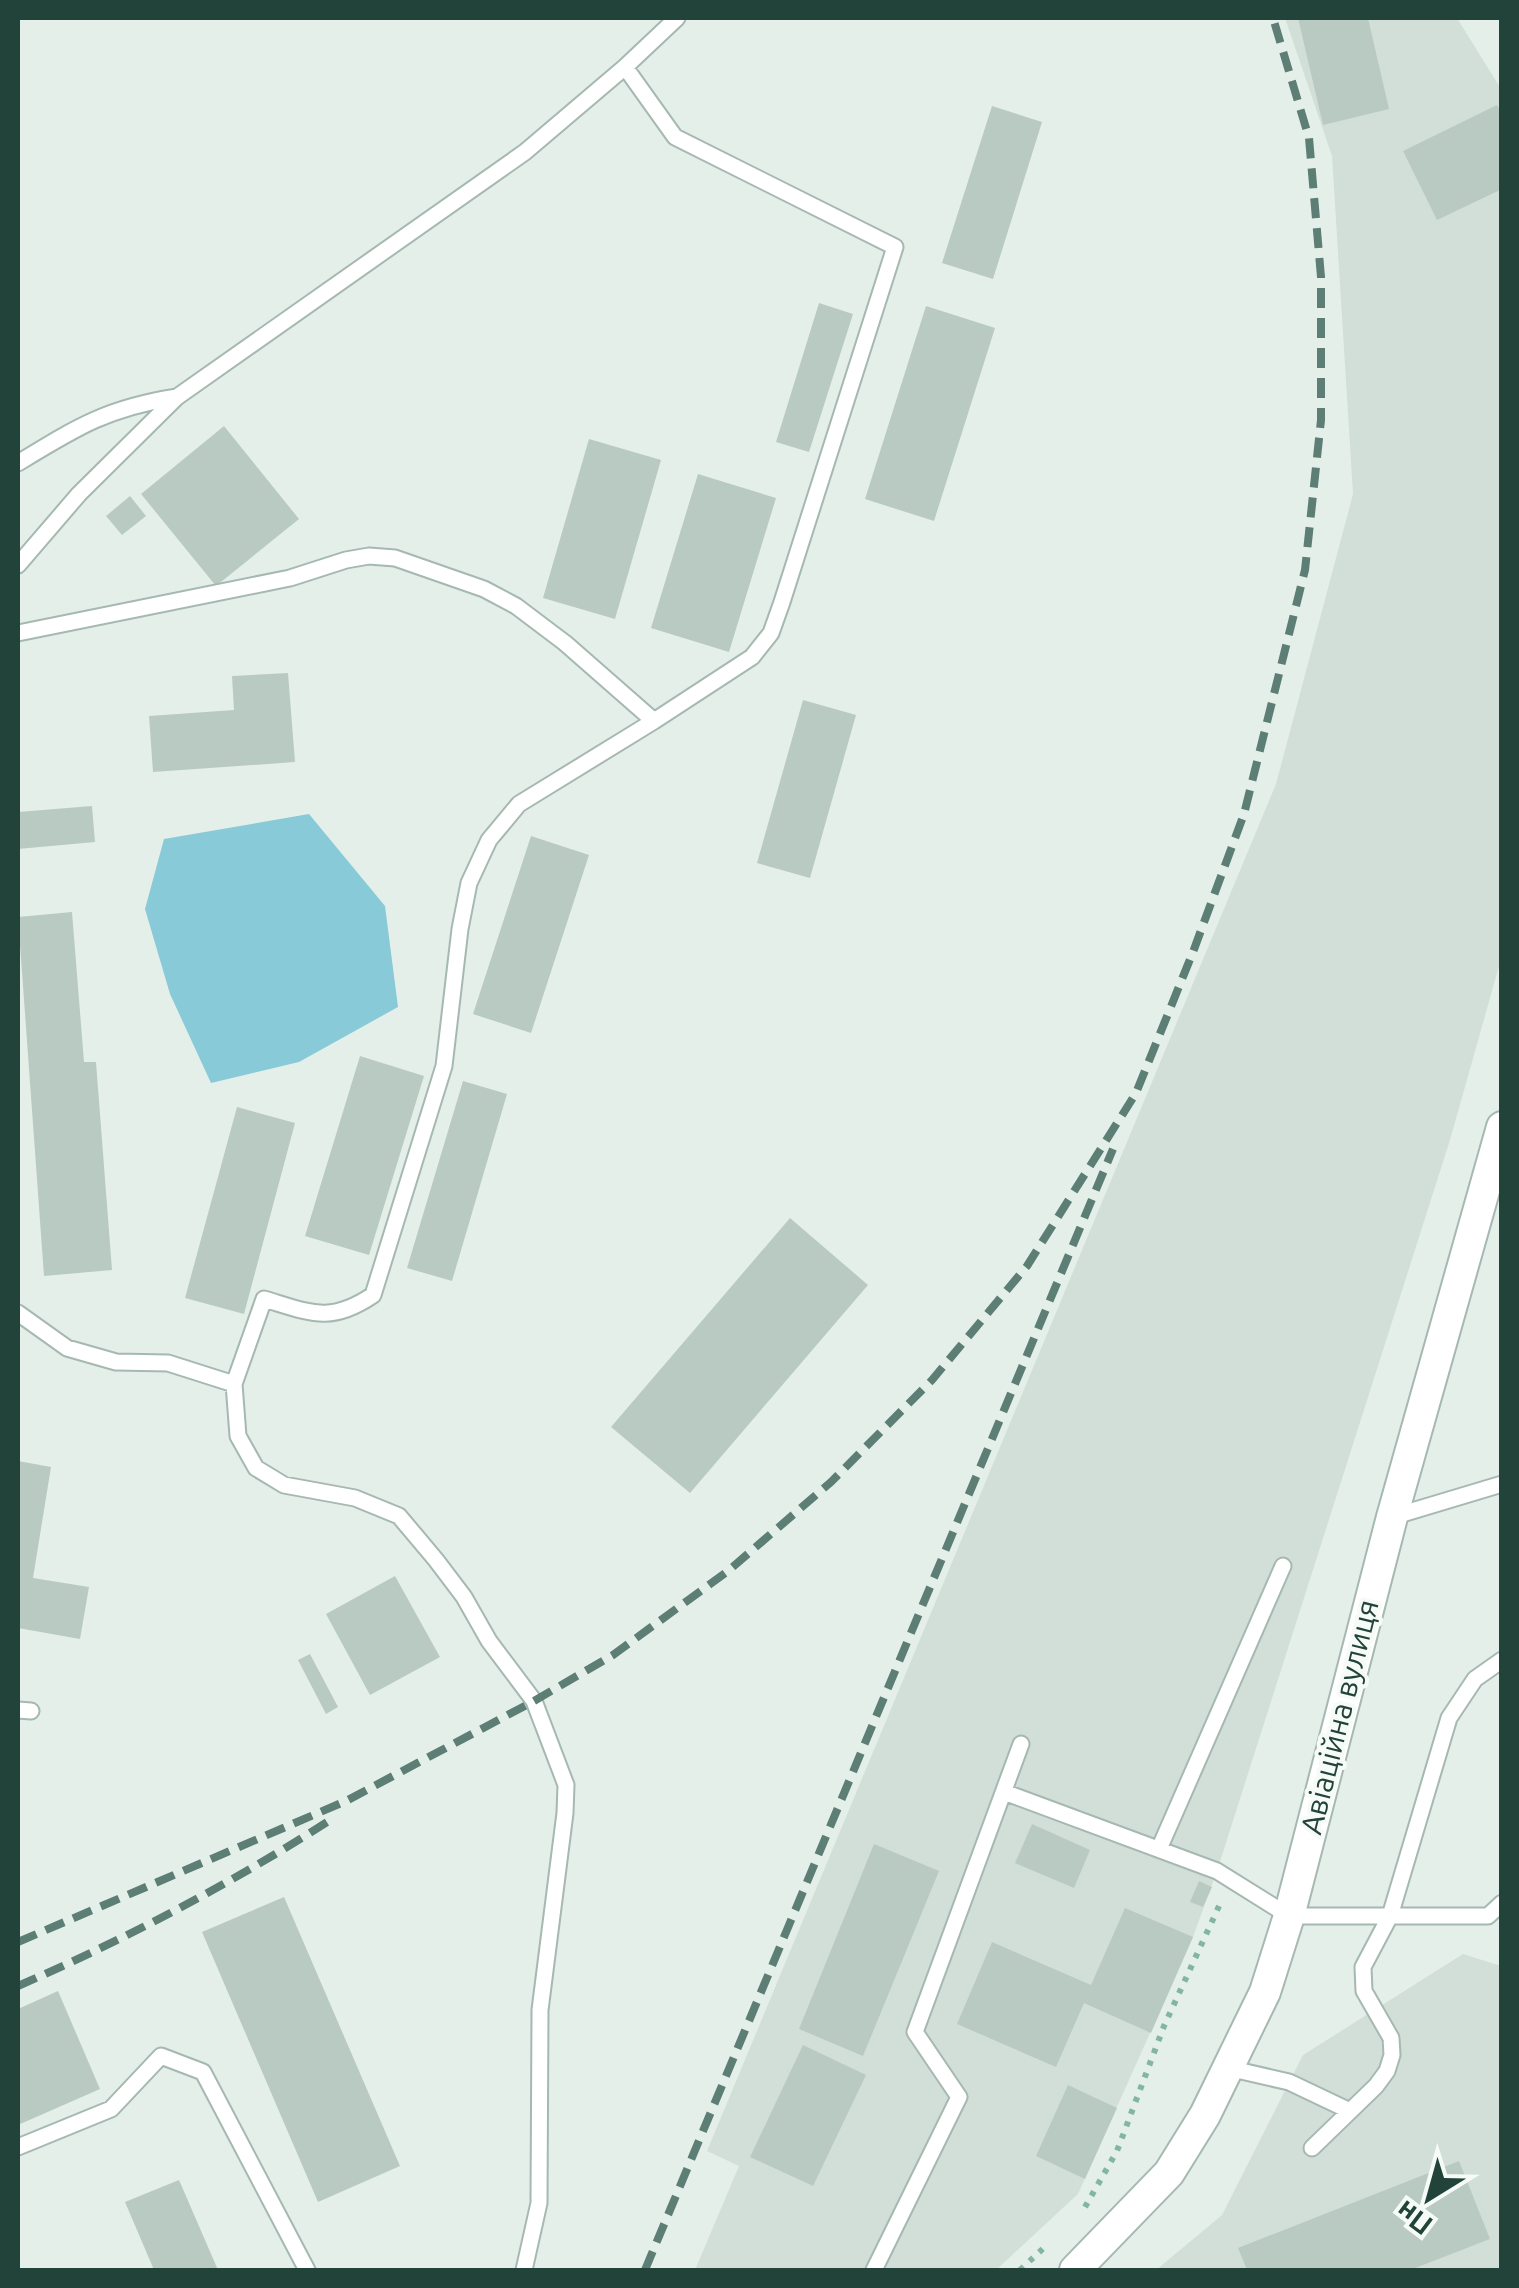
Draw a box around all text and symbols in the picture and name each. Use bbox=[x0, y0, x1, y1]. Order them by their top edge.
street label: Авіаційна вулиця bbox=[1293, 1596, 1385, 1838]
north arrow bbox=[1379, 2148, 1479, 2248]
text: Пн bbox=[1390, 2195, 1438, 2242]

